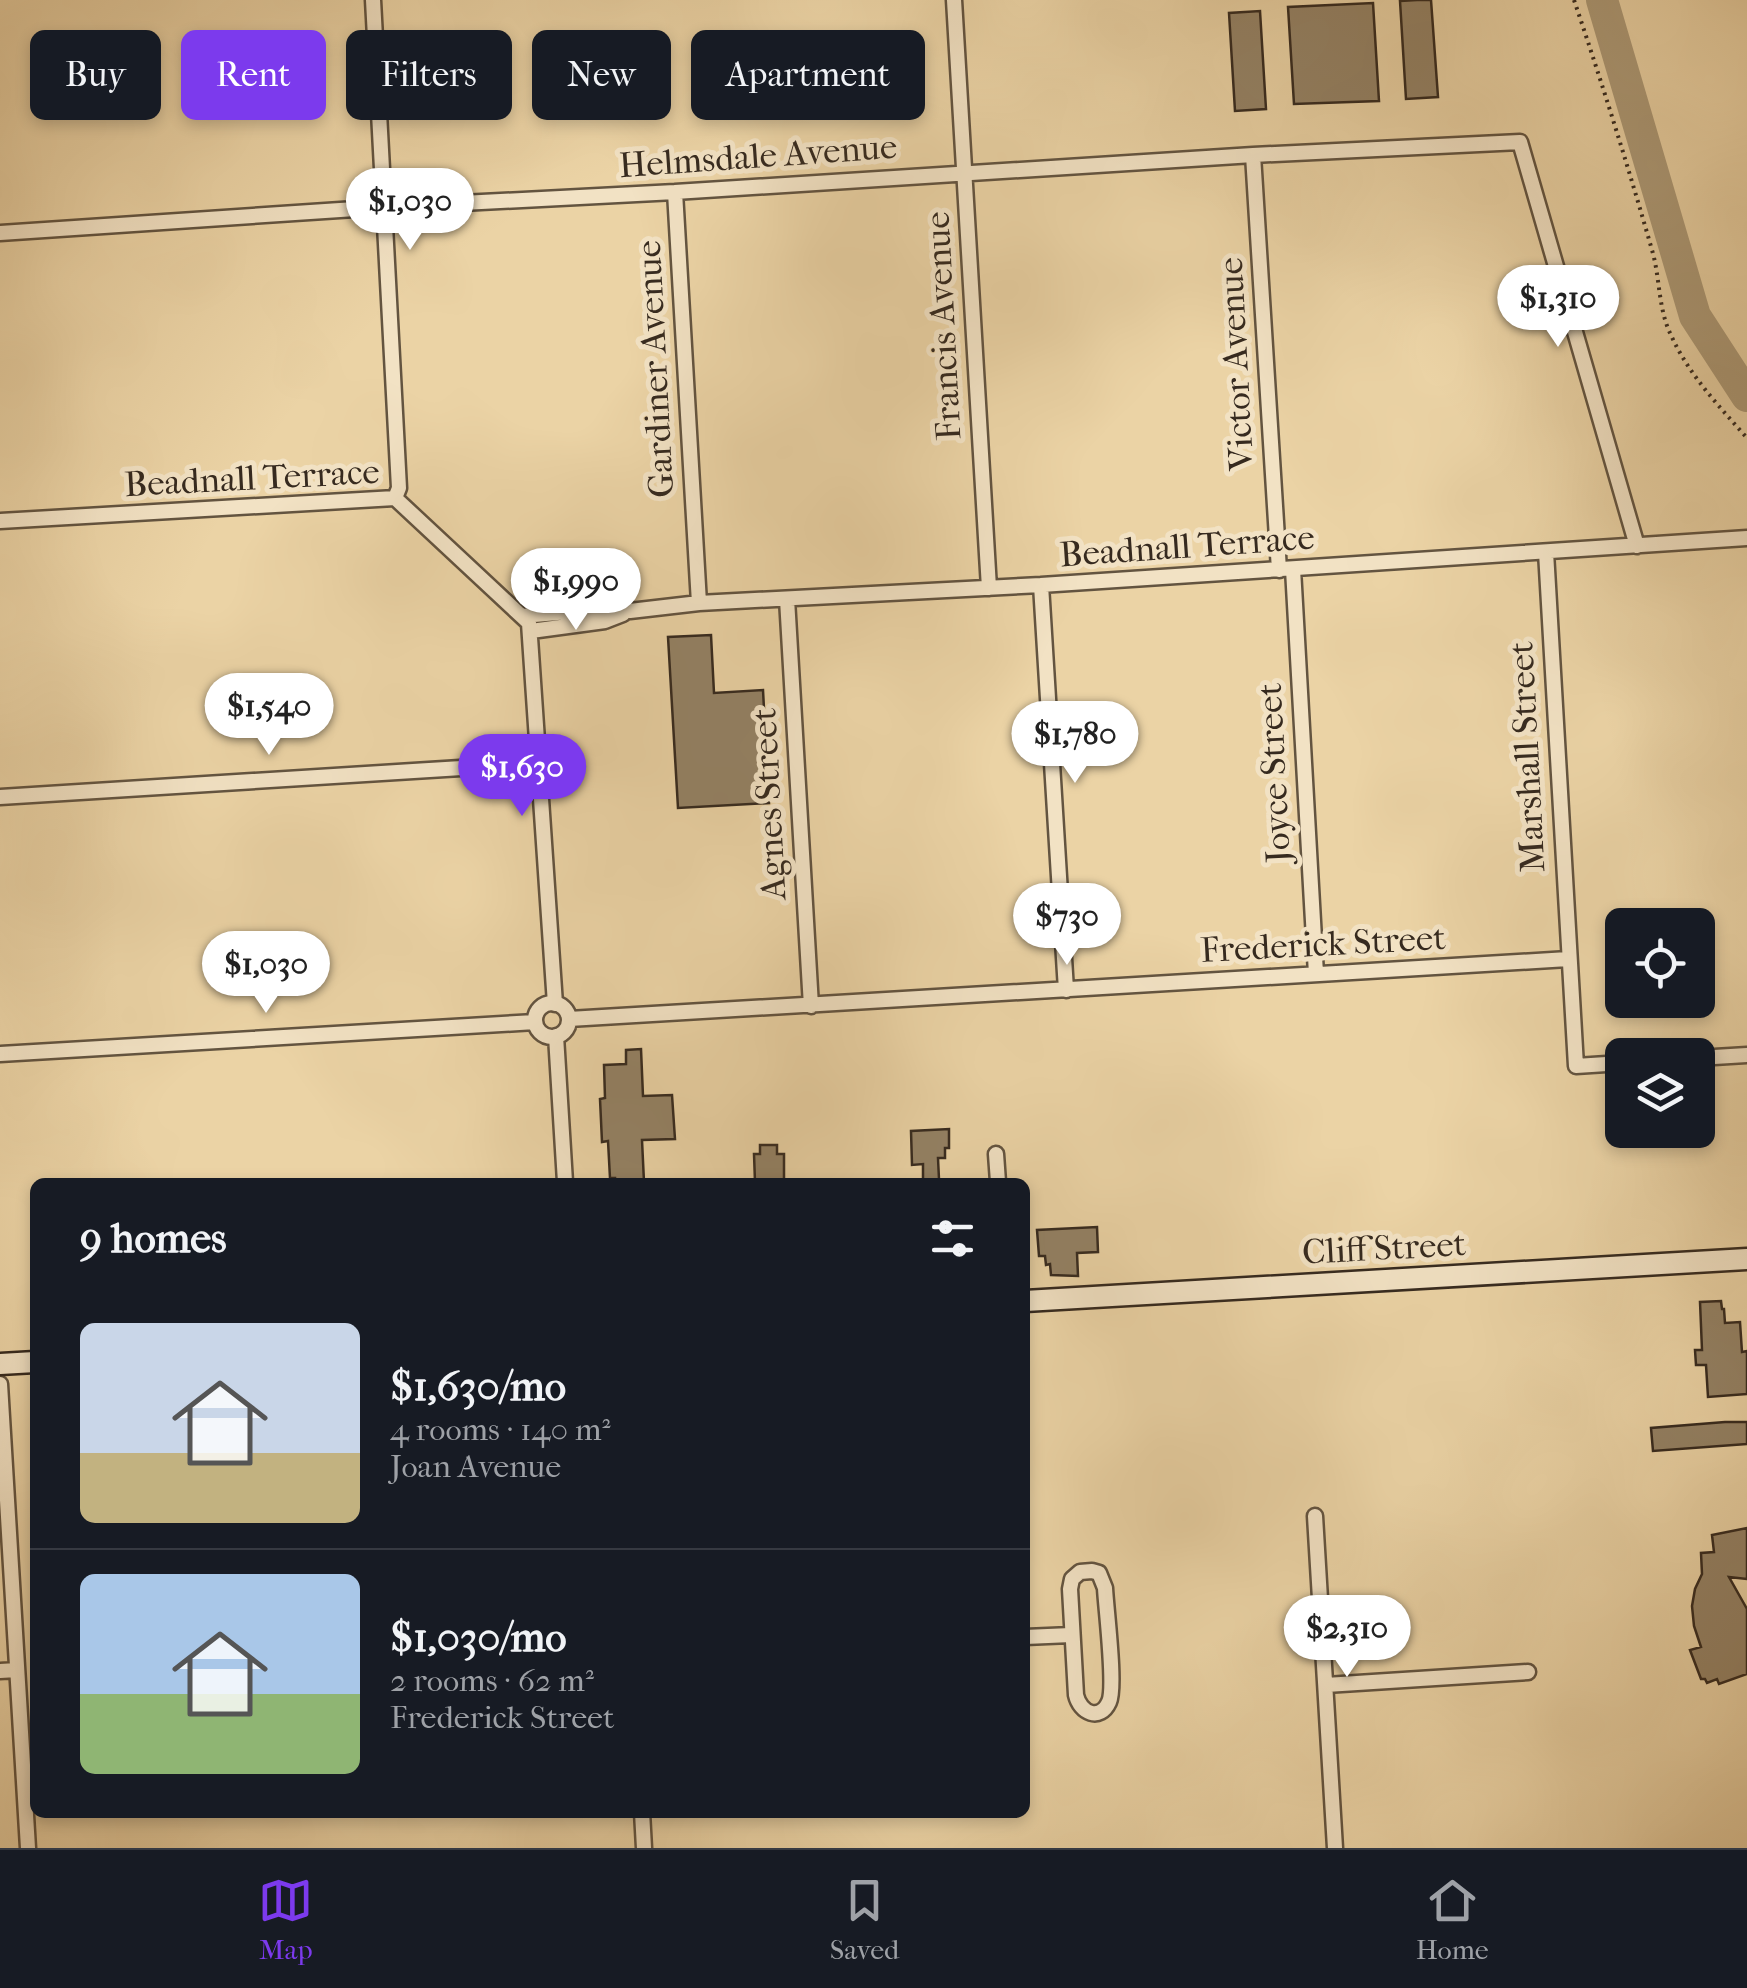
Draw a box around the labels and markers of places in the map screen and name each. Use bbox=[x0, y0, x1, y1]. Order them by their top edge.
pin: $1,030 bbox=[329, 168, 491, 253]
pin: $1,310 bbox=[1477, 265, 1639, 350]
pin: $1,990 bbox=[495, 548, 657, 633]
pin: $1,540 bbox=[188, 673, 350, 758]
pin: $1,780 bbox=[994, 701, 1156, 786]
pin: $1,630 bbox=[441, 734, 603, 819]
pin: $730 bbox=[1008, 883, 1126, 968]
pin: $1,030 bbox=[185, 931, 347, 1016]
pin: $2,310 bbox=[1266, 1595, 1428, 1680]

